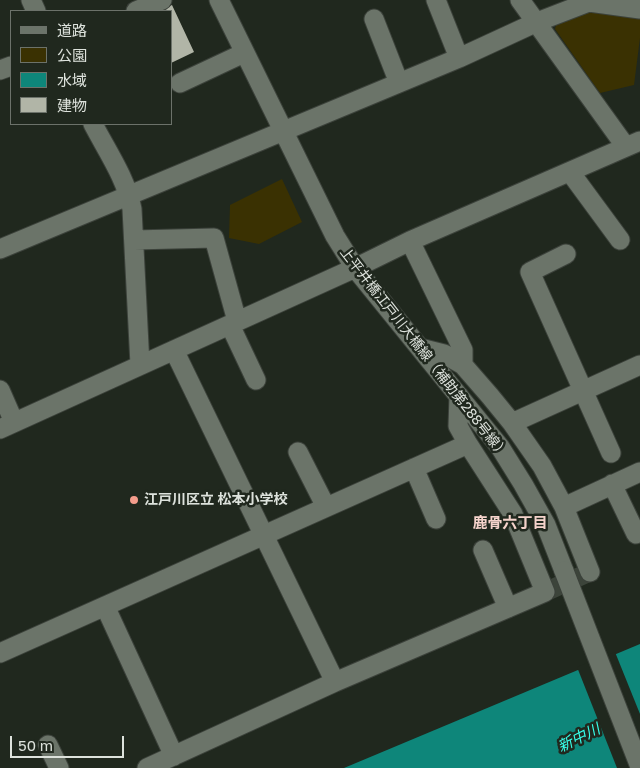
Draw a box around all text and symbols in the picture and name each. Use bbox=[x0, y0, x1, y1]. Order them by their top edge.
legend bbox=[10, 10, 172, 125]
text: 道路 bbox=[57, 21, 87, 39]
text: 公園 bbox=[57, 46, 87, 64]
text: 水域 bbox=[57, 71, 87, 89]
text: 建物 bbox=[57, 96, 87, 114]
street label: 上平井橋江戸川大橋線（補助第288号線） bbox=[336, 244, 512, 462]
place label: 江戸川区立 松本小学校 bbox=[144, 492, 287, 508]
marker: 江戸川区立 松本小学校 bbox=[128, 494, 140, 506]
district label: 鹿骨六丁目 bbox=[473, 514, 547, 532]
water label: 新中川 bbox=[555, 720, 603, 756]
scale bar bbox=[12, 726, 126, 758]
text: 50 m bbox=[18, 736, 53, 754]

